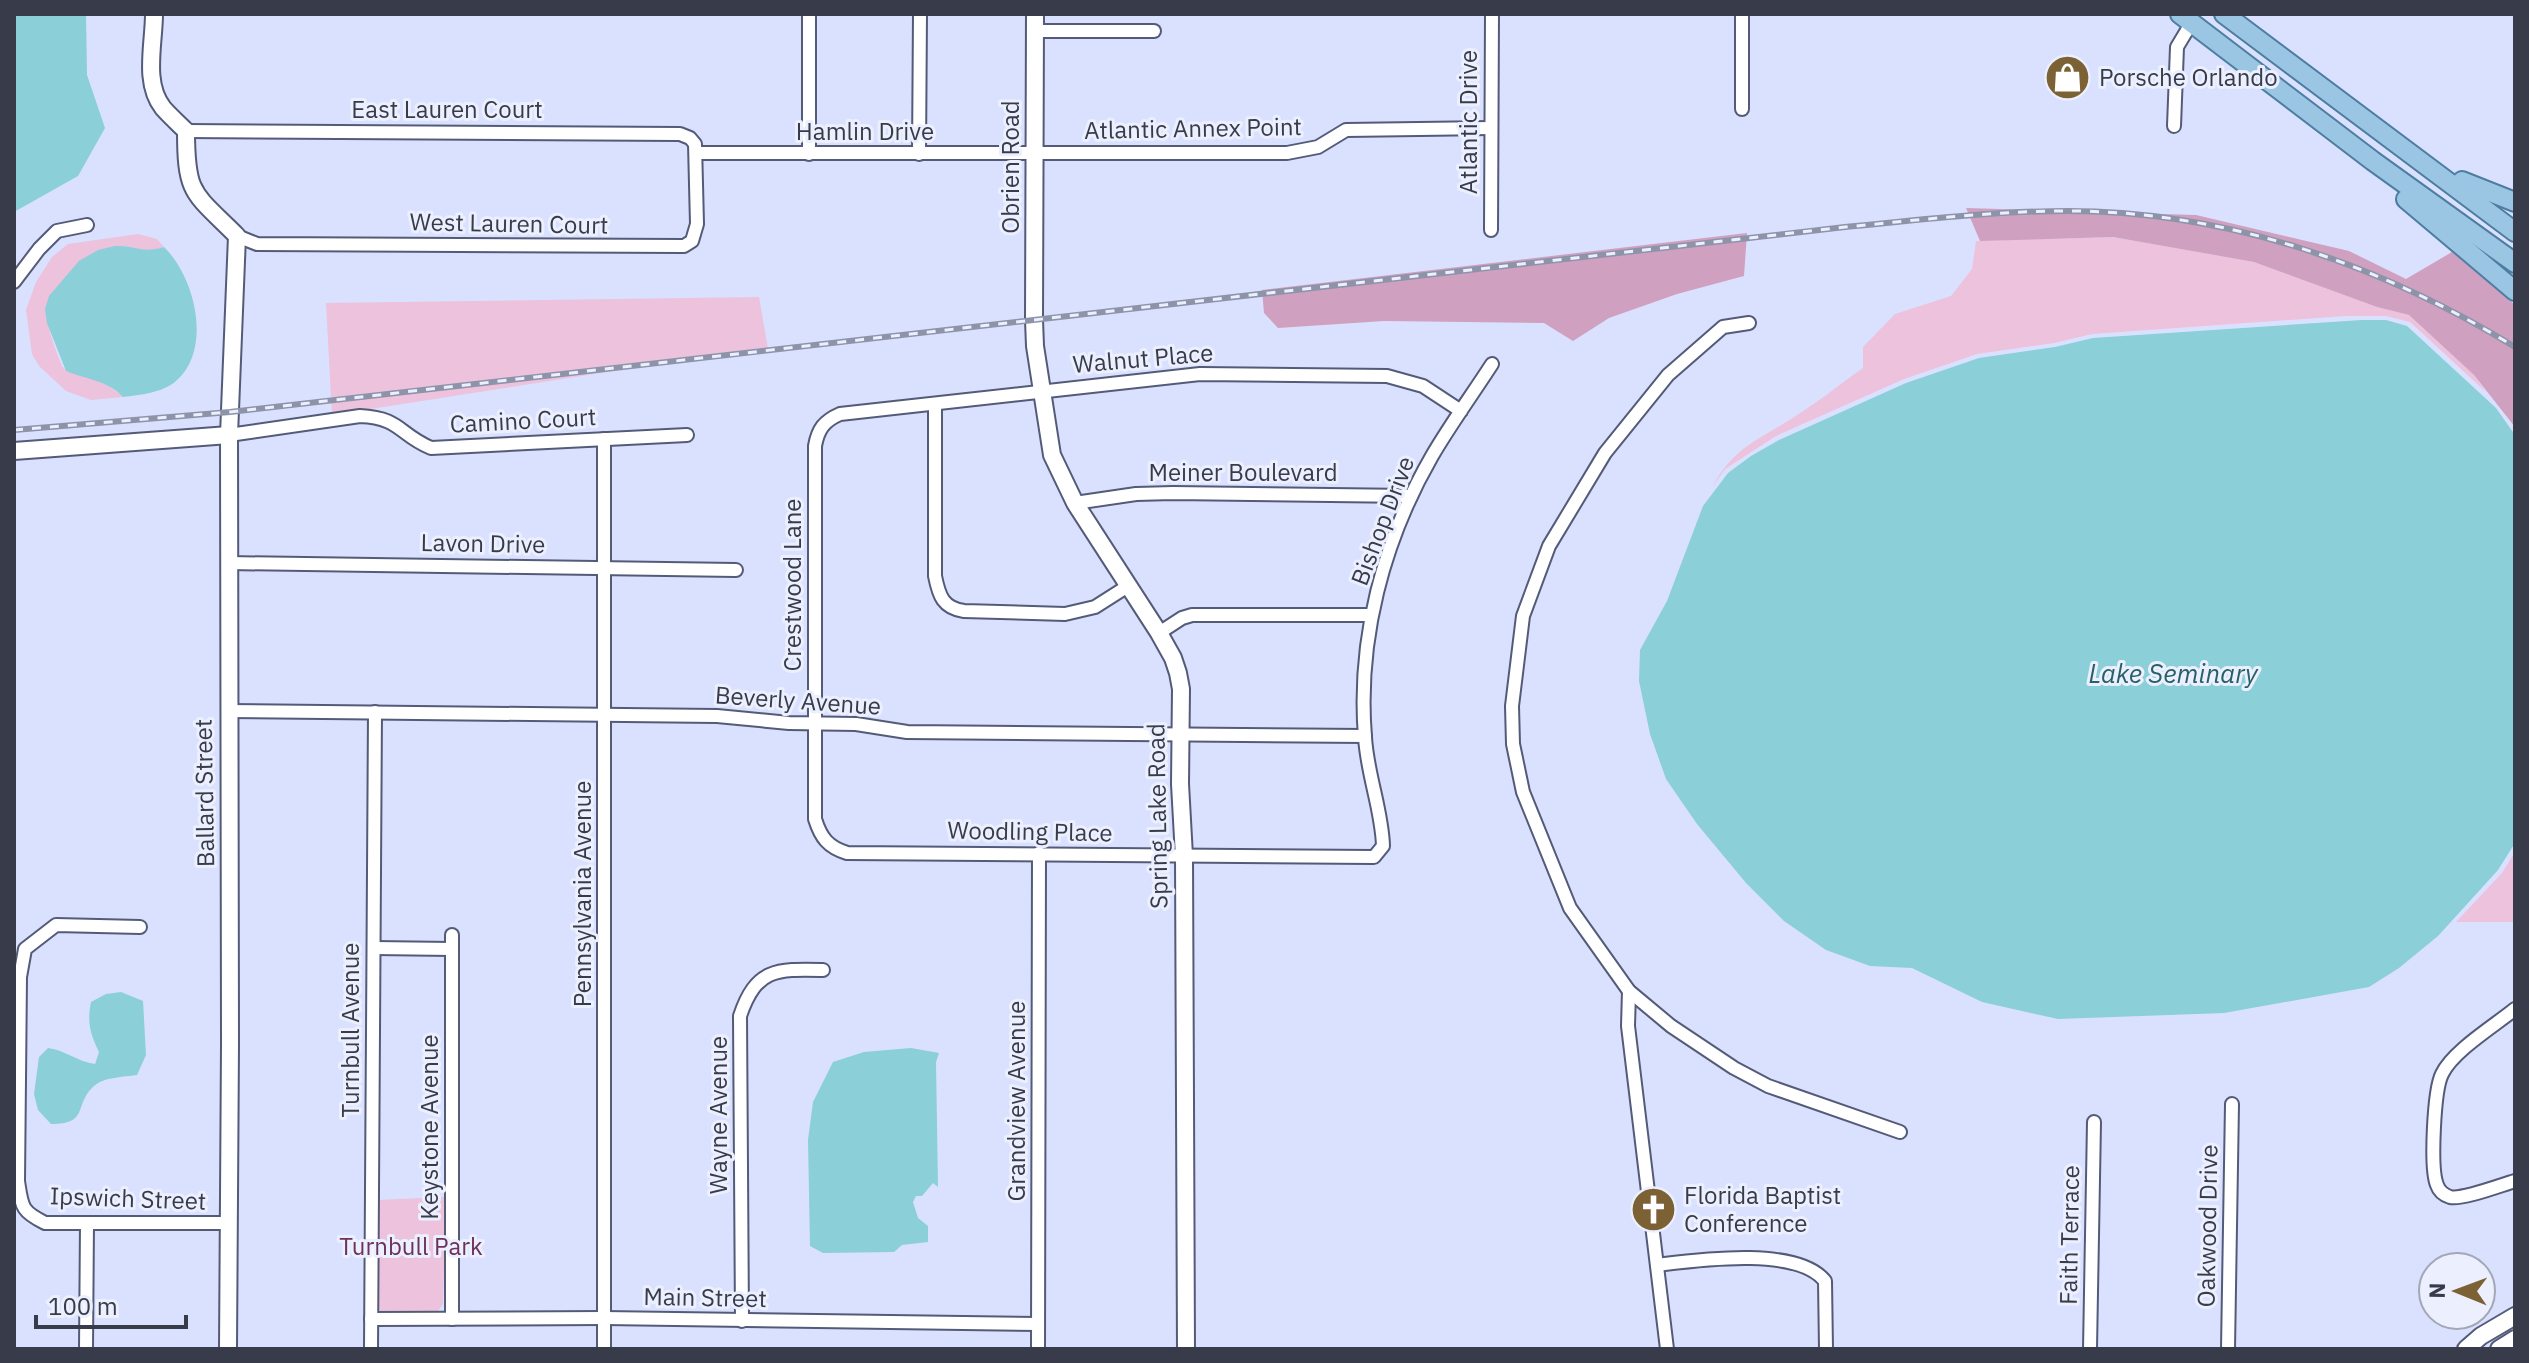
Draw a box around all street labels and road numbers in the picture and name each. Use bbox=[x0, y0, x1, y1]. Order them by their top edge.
street label: Atlantic Drive bbox=[1452, 50, 1484, 194]
street label: East Lauren Court bbox=[351, 93, 543, 125]
street label: Obrien Road bbox=[994, 100, 1026, 234]
street label: Atlantic Annex Point bbox=[1084, 110, 1302, 146]
street label: Hamlin Drive bbox=[796, 115, 934, 147]
street label: West Lauren Court bbox=[409, 205, 609, 241]
street label: Walnut Place bbox=[1071, 336, 1214, 380]
street label: Camino Court bbox=[449, 400, 597, 440]
street label: Bishop Drive bbox=[1343, 452, 1421, 590]
street label: Meiner Boulevard bbox=[1148, 456, 1338, 488]
street label: Crestwood Lane bbox=[776, 498, 808, 672]
street label: Lavon Drive bbox=[420, 526, 546, 560]
street label: Beverly Avenue bbox=[714, 678, 882, 722]
street label: Ballard Street bbox=[187, 719, 221, 867]
street label: Spring Lake Road bbox=[1139, 723, 1175, 909]
street label: Pennsylvania Avenue bbox=[566, 781, 598, 1007]
street label: Woodling Place bbox=[947, 814, 1113, 848]
street label: Turnbull Avenue bbox=[334, 943, 366, 1117]
street label: Grandview Avenue bbox=[1000, 1001, 1032, 1201]
street label: Keystone Avenue bbox=[413, 1034, 445, 1220]
street label: Wayne Avenue bbox=[702, 1036, 734, 1194]
street label: Oakwood Drive bbox=[2190, 1144, 2224, 1308]
street label: Faith Terrace bbox=[2052, 1165, 2086, 1305]
street label: Ipswich Street bbox=[49, 1179, 207, 1217]
street label: Main Street bbox=[643, 1280, 767, 1314]

